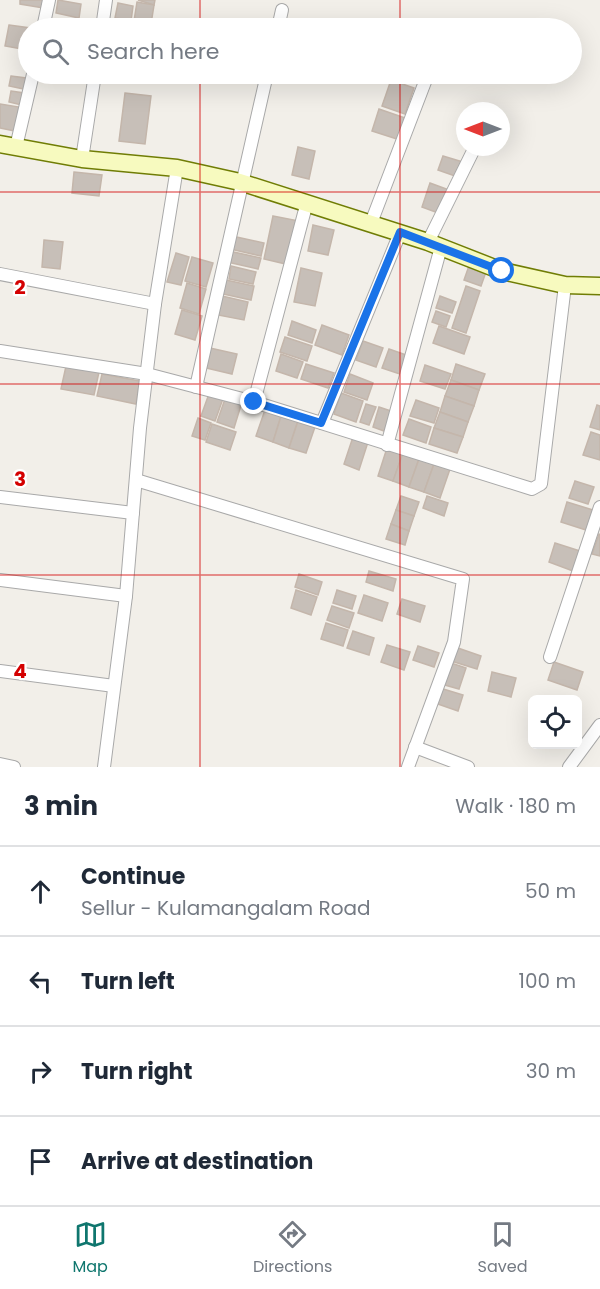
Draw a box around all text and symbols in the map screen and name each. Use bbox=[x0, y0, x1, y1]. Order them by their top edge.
search box bbox=[18, 18, 582, 84]
icon: search bbox=[39, 35, 72, 68]
text: Search here bbox=[87, 36, 220, 67]
north arrow bbox=[456, 102, 510, 156]
route start bbox=[488, 257, 514, 283]
text: 2 bbox=[14, 273, 26, 301]
route end bbox=[240, 388, 266, 414]
text: 3 bbox=[14, 465, 26, 493]
text: 4 bbox=[13, 657, 27, 685]
map controls bbox=[528, 695, 582, 749]
button: locate bbox=[528, 695, 582, 749]
text: 3 min bbox=[24, 788, 98, 824]
text: Walk · 180 m bbox=[455, 792, 576, 820]
text: Continue bbox=[81, 861, 185, 892]
icon: ahead bbox=[24, 875, 57, 908]
text: 50 m bbox=[525, 877, 576, 905]
text: Sellur - Kulamangalam Road bbox=[81, 894, 371, 922]
icon: left bbox=[24, 965, 57, 998]
text: Turn left bbox=[81, 966, 175, 997]
text: 100 m bbox=[519, 967, 576, 995]
icon: right bbox=[24, 1055, 57, 1088]
text: Turn right bbox=[81, 1056, 192, 1087]
text: 30 m bbox=[526, 1057, 576, 1085]
icon: arrive bbox=[24, 1145, 57, 1178]
text: Arrive at destination bbox=[81, 1146, 313, 1177]
tab: Map bbox=[73, 1218, 108, 1279]
tab: Directions bbox=[253, 1218, 332, 1279]
tab: Saved bbox=[478, 1218, 527, 1279]

